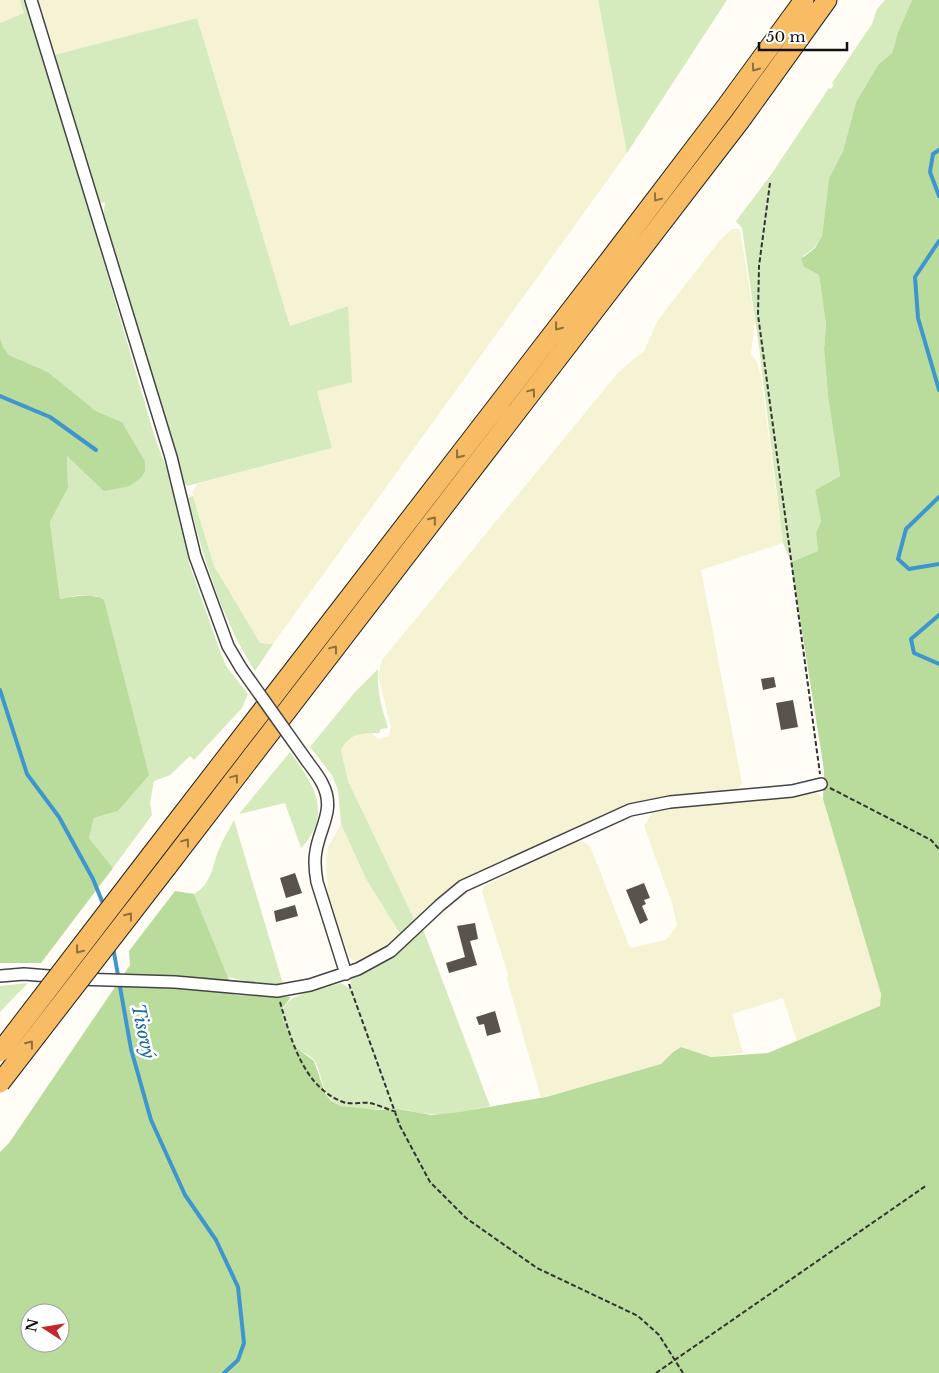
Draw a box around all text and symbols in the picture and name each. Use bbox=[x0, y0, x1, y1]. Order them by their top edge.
scale bar bbox=[759, 20, 846, 52]
text: 50 m bbox=[766, 27, 806, 46]
one-way arrow bbox=[752, 62, 761, 72]
one-way arrow bbox=[654, 192, 663, 202]
one-way arrow bbox=[556, 321, 564, 330]
one-way arrow bbox=[527, 389, 535, 398]
one-way arrow bbox=[456, 450, 465, 459]
one-way arrow bbox=[428, 517, 437, 526]
one-way arrow bbox=[328, 645, 337, 655]
one-way arrow bbox=[229, 774, 238, 784]
one-way arrow bbox=[180, 838, 189, 848]
one-way arrow bbox=[124, 913, 132, 922]
one-way arrow bbox=[76, 944, 85, 954]
water label: Tisový bbox=[126, 1002, 160, 1061]
one-way arrow bbox=[24, 1041, 33, 1050]
north arrow bbox=[20, 1303, 70, 1353]
text: N bbox=[22, 1317, 42, 1334]

